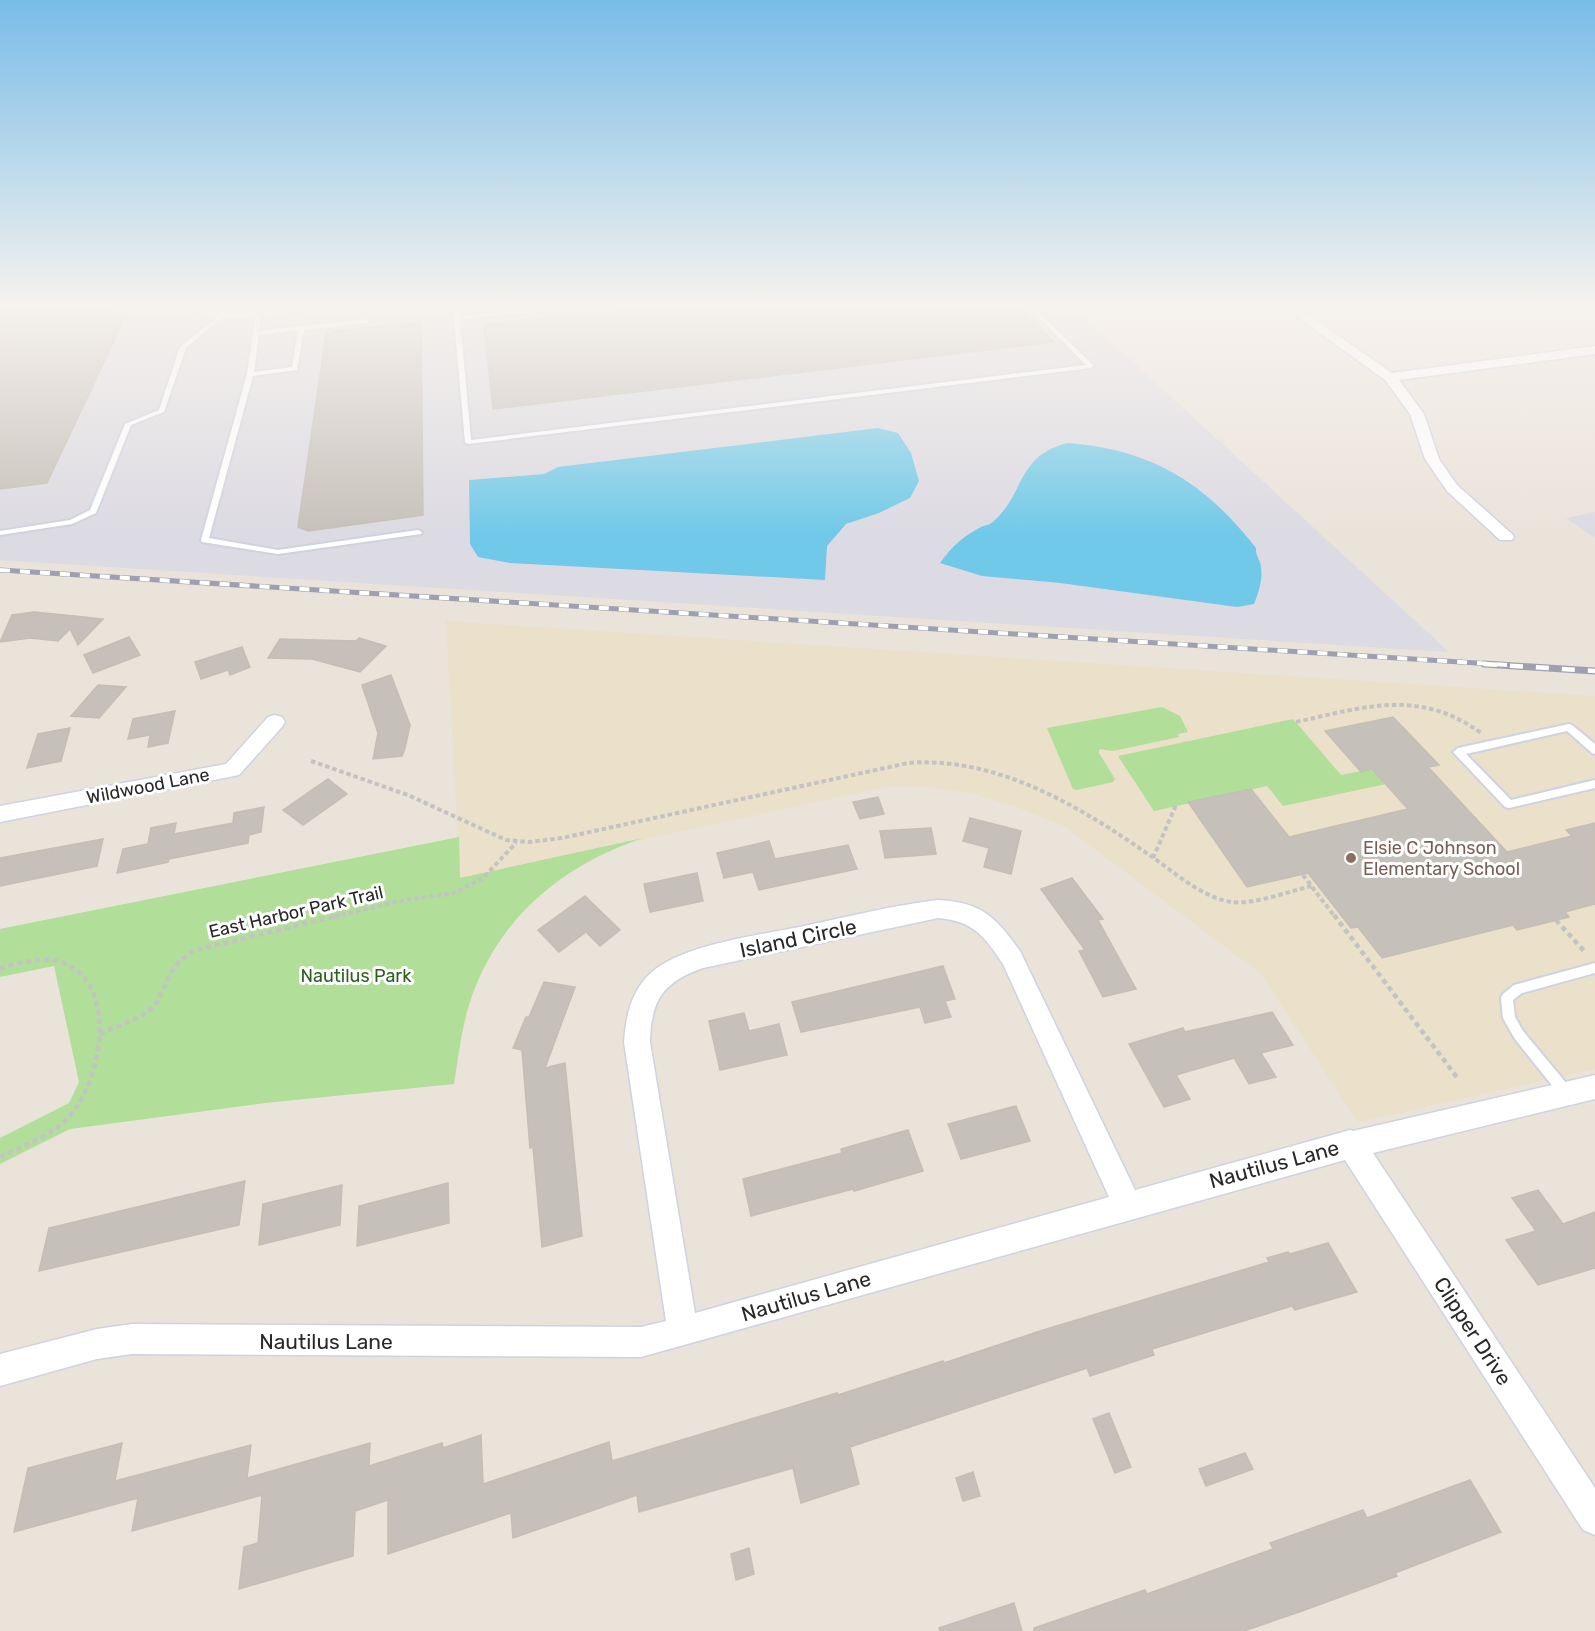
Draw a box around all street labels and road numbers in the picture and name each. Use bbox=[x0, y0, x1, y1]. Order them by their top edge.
street label: Wildwood Lane bbox=[85, 763, 211, 809]
street label: East Harbor Park Trail bbox=[207, 881, 385, 943]
street label: Island Circle bbox=[737, 913, 859, 963]
street label: Nautilus Lane bbox=[1206, 1135, 1342, 1193]
street label: Nautilus Lane bbox=[738, 1266, 874, 1326]
street label: Clipper Drive bbox=[1429, 1272, 1517, 1390]
street label: Nautilus Lane bbox=[259, 1329, 393, 1354]

